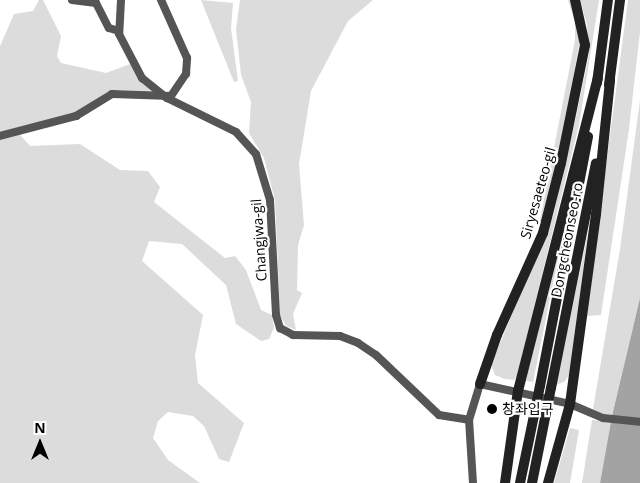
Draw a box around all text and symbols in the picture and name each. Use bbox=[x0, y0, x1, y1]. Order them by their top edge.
street label: Siryesaeteo-gil bbox=[517, 145, 559, 241]
street label: Dongcheonseo-ro bbox=[548, 181, 586, 299]
street label: Changjwa-gil bbox=[248, 198, 270, 282]
place label: 창좌입구 bbox=[502, 401, 554, 417]
marker: 창좌입구 bbox=[486, 403, 498, 415]
north arrow bbox=[15, 418, 65, 468]
text: N bbox=[34, 418, 46, 437]

